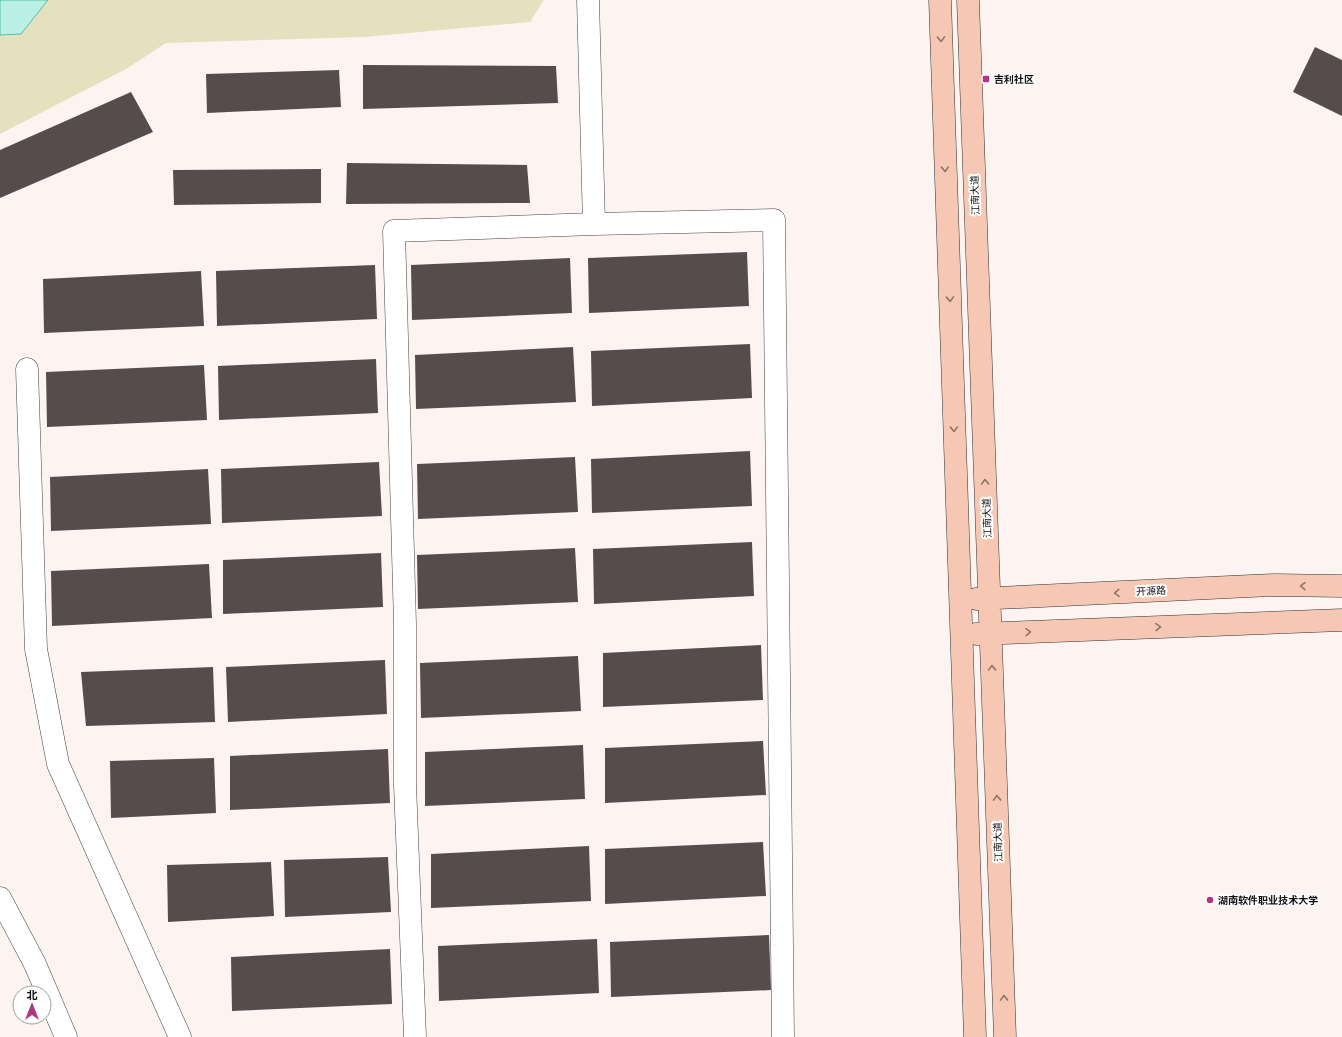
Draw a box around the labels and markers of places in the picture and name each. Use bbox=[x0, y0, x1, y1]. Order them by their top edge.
place label: 吉利社区 bbox=[994, 73, 1034, 86]
marker: 吉利社区 bbox=[981, 74, 991, 84]
place label: 湖南软件职业技术大学 bbox=[1218, 894, 1318, 907]
marker: 湖南软件职业技术大学 bbox=[1205, 895, 1215, 905]

